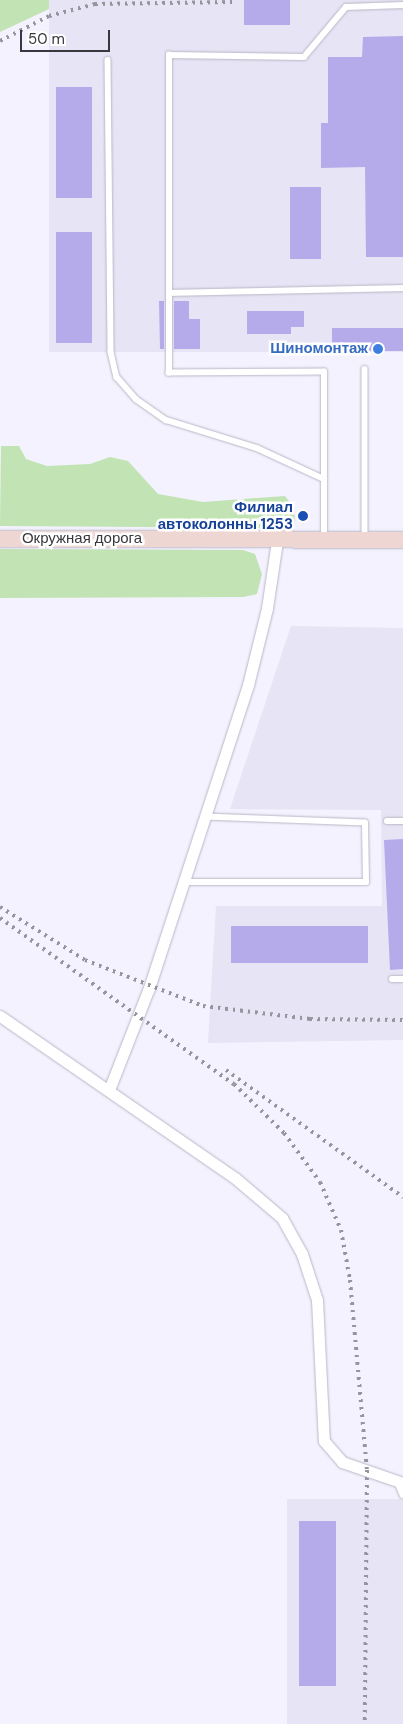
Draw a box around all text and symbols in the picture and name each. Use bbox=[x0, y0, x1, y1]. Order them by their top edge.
scale bar bbox=[22, 20, 112, 52]
text: 50 m bbox=[28, 29, 65, 49]
place label: Шиномонтаж bbox=[270, 340, 368, 358]
marker: Шиномонтаж bbox=[372, 343, 384, 355]
place label: Филиал автоколонны 1253 bbox=[158, 498, 293, 533]
marker: Филиал автоколонны 1253 bbox=[297, 510, 309, 522]
street label: Окружная дорога bbox=[22, 530, 142, 548]

